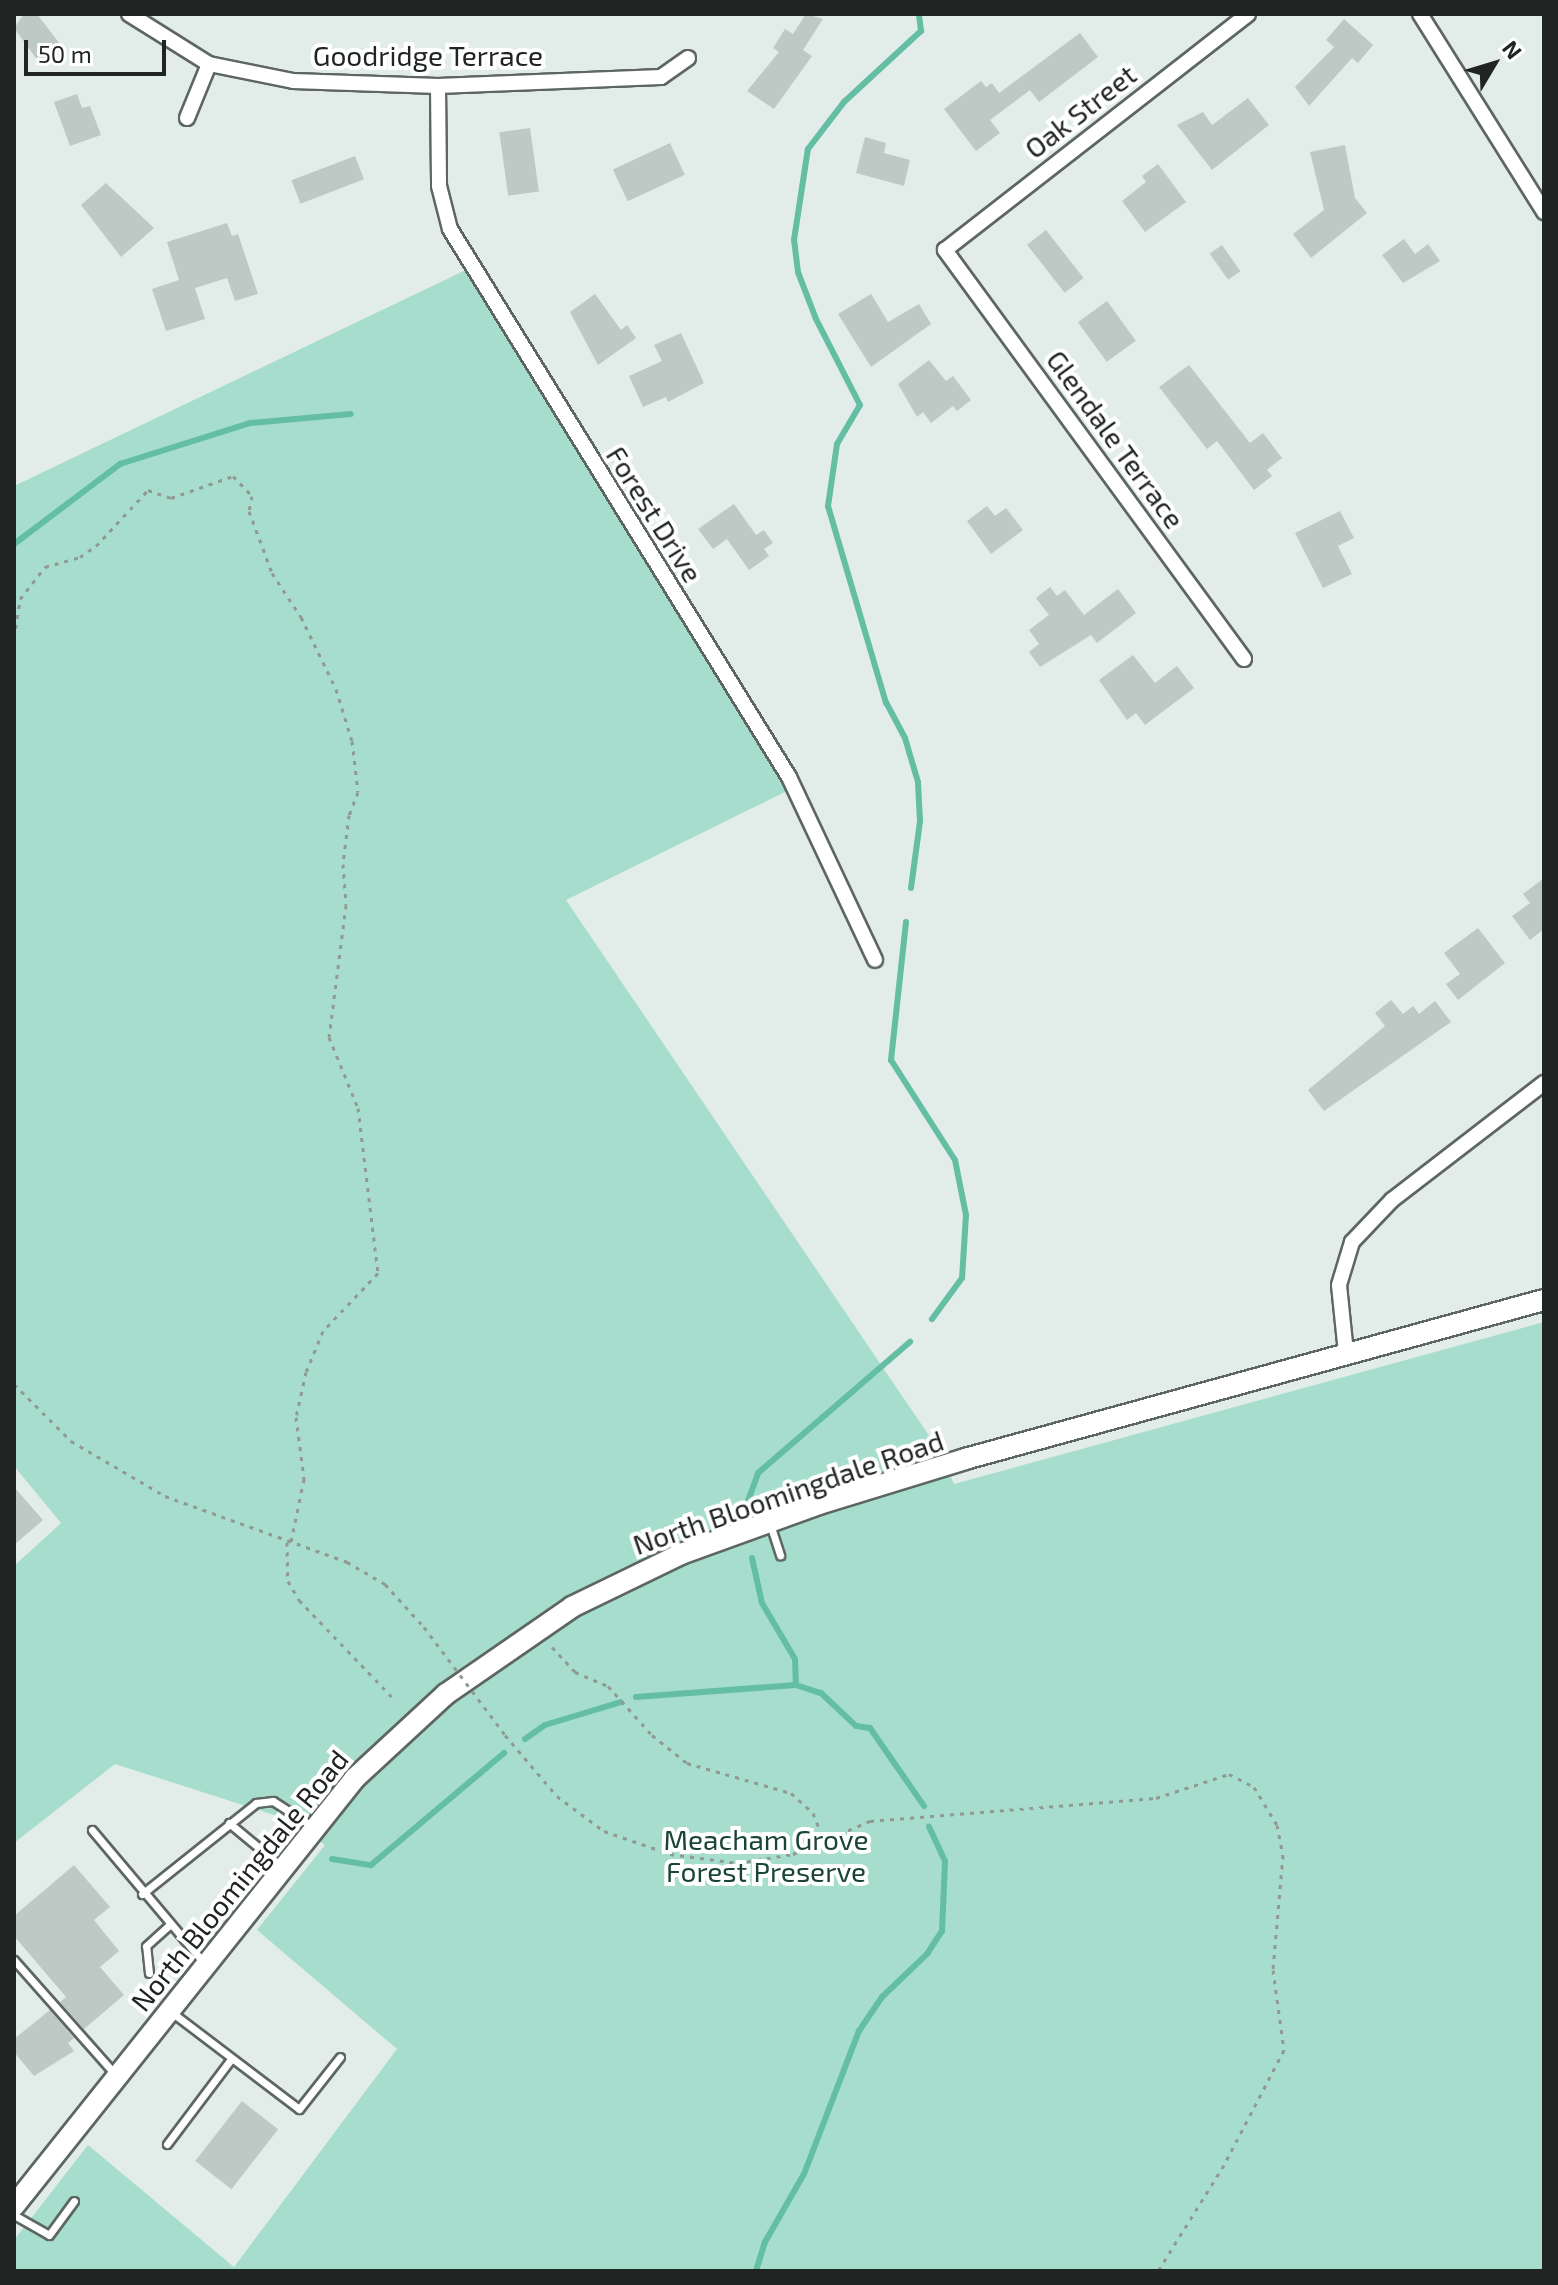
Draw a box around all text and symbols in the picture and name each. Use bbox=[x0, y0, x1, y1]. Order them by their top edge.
scale bar bbox=[28, 24, 170, 74]
north arrow bbox=[1454, 24, 1534, 104]
text: N bbox=[1498, 35, 1528, 63]
street label: Goodridge Terrace bbox=[313, 38, 543, 72]
text: 50 m bbox=[38, 39, 92, 68]
street label: Oak Street bbox=[1017, 57, 1143, 165]
street label: Glendale Terrace bbox=[1040, 343, 1192, 535]
street label: Forest Drive bbox=[600, 440, 710, 588]
street label: North Bloomingdale Road bbox=[628, 1423, 948, 1561]
street label: North Bloomingdale Road bbox=[123, 1743, 355, 2017]
park label: Meacham Grove Forest Preserve bbox=[664, 1822, 868, 1888]

